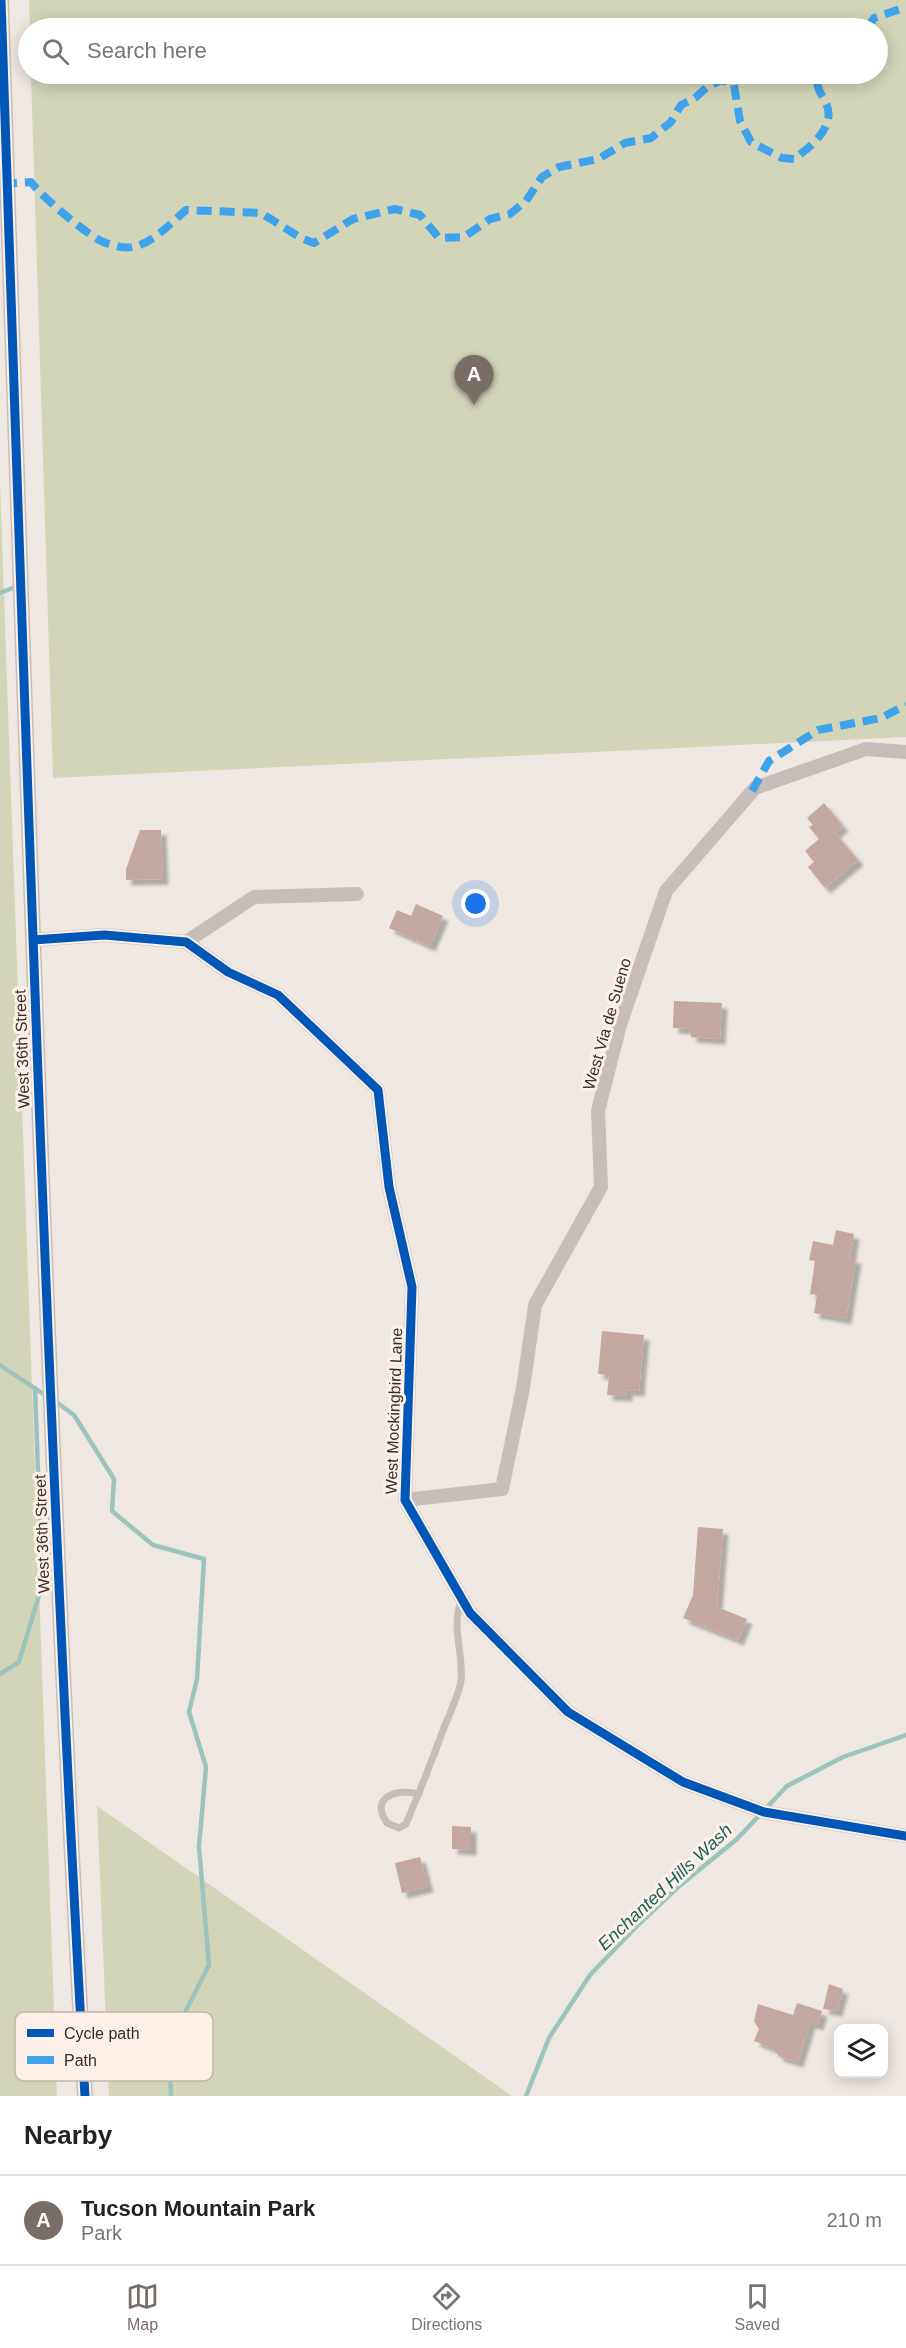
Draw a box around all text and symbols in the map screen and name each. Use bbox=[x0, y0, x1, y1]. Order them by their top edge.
search box bbox=[18, 18, 888, 84]
icon: search bbox=[39, 35, 72, 68]
text: Search here bbox=[87, 38, 207, 63]
pin: A bbox=[454, 356, 494, 405]
your location bbox=[461, 889, 490, 918]
street label: West Via de Sueno bbox=[580, 956, 634, 1092]
street label: West 36th Street bbox=[11, 989, 33, 1109]
street label: West Mockingbird Lane bbox=[383, 1327, 405, 1495]
street label: West 36th Street bbox=[31, 1474, 53, 1594]
water label: Enchanted Hills Wash bbox=[594, 1820, 736, 1954]
legend bbox=[15, 2012, 213, 2081]
map controls bbox=[834, 2024, 888, 2078]
button: layers bbox=[834, 2024, 888, 2078]
text: Cycle path bbox=[64, 2025, 140, 2042]
text: Path bbox=[64, 2052, 97, 2069]
text: Nearby bbox=[24, 2120, 112, 2150]
text: Tucson Mountain Park bbox=[81, 2196, 315, 2221]
text: A bbox=[36, 2209, 51, 2231]
text: 210 m bbox=[826, 2209, 882, 2231]
text: Park bbox=[81, 2222, 122, 2244]
tab: Map bbox=[126, 2280, 159, 2334]
tab: Directions bbox=[411, 2280, 482, 2334]
tab: Saved bbox=[735, 2280, 780, 2334]

